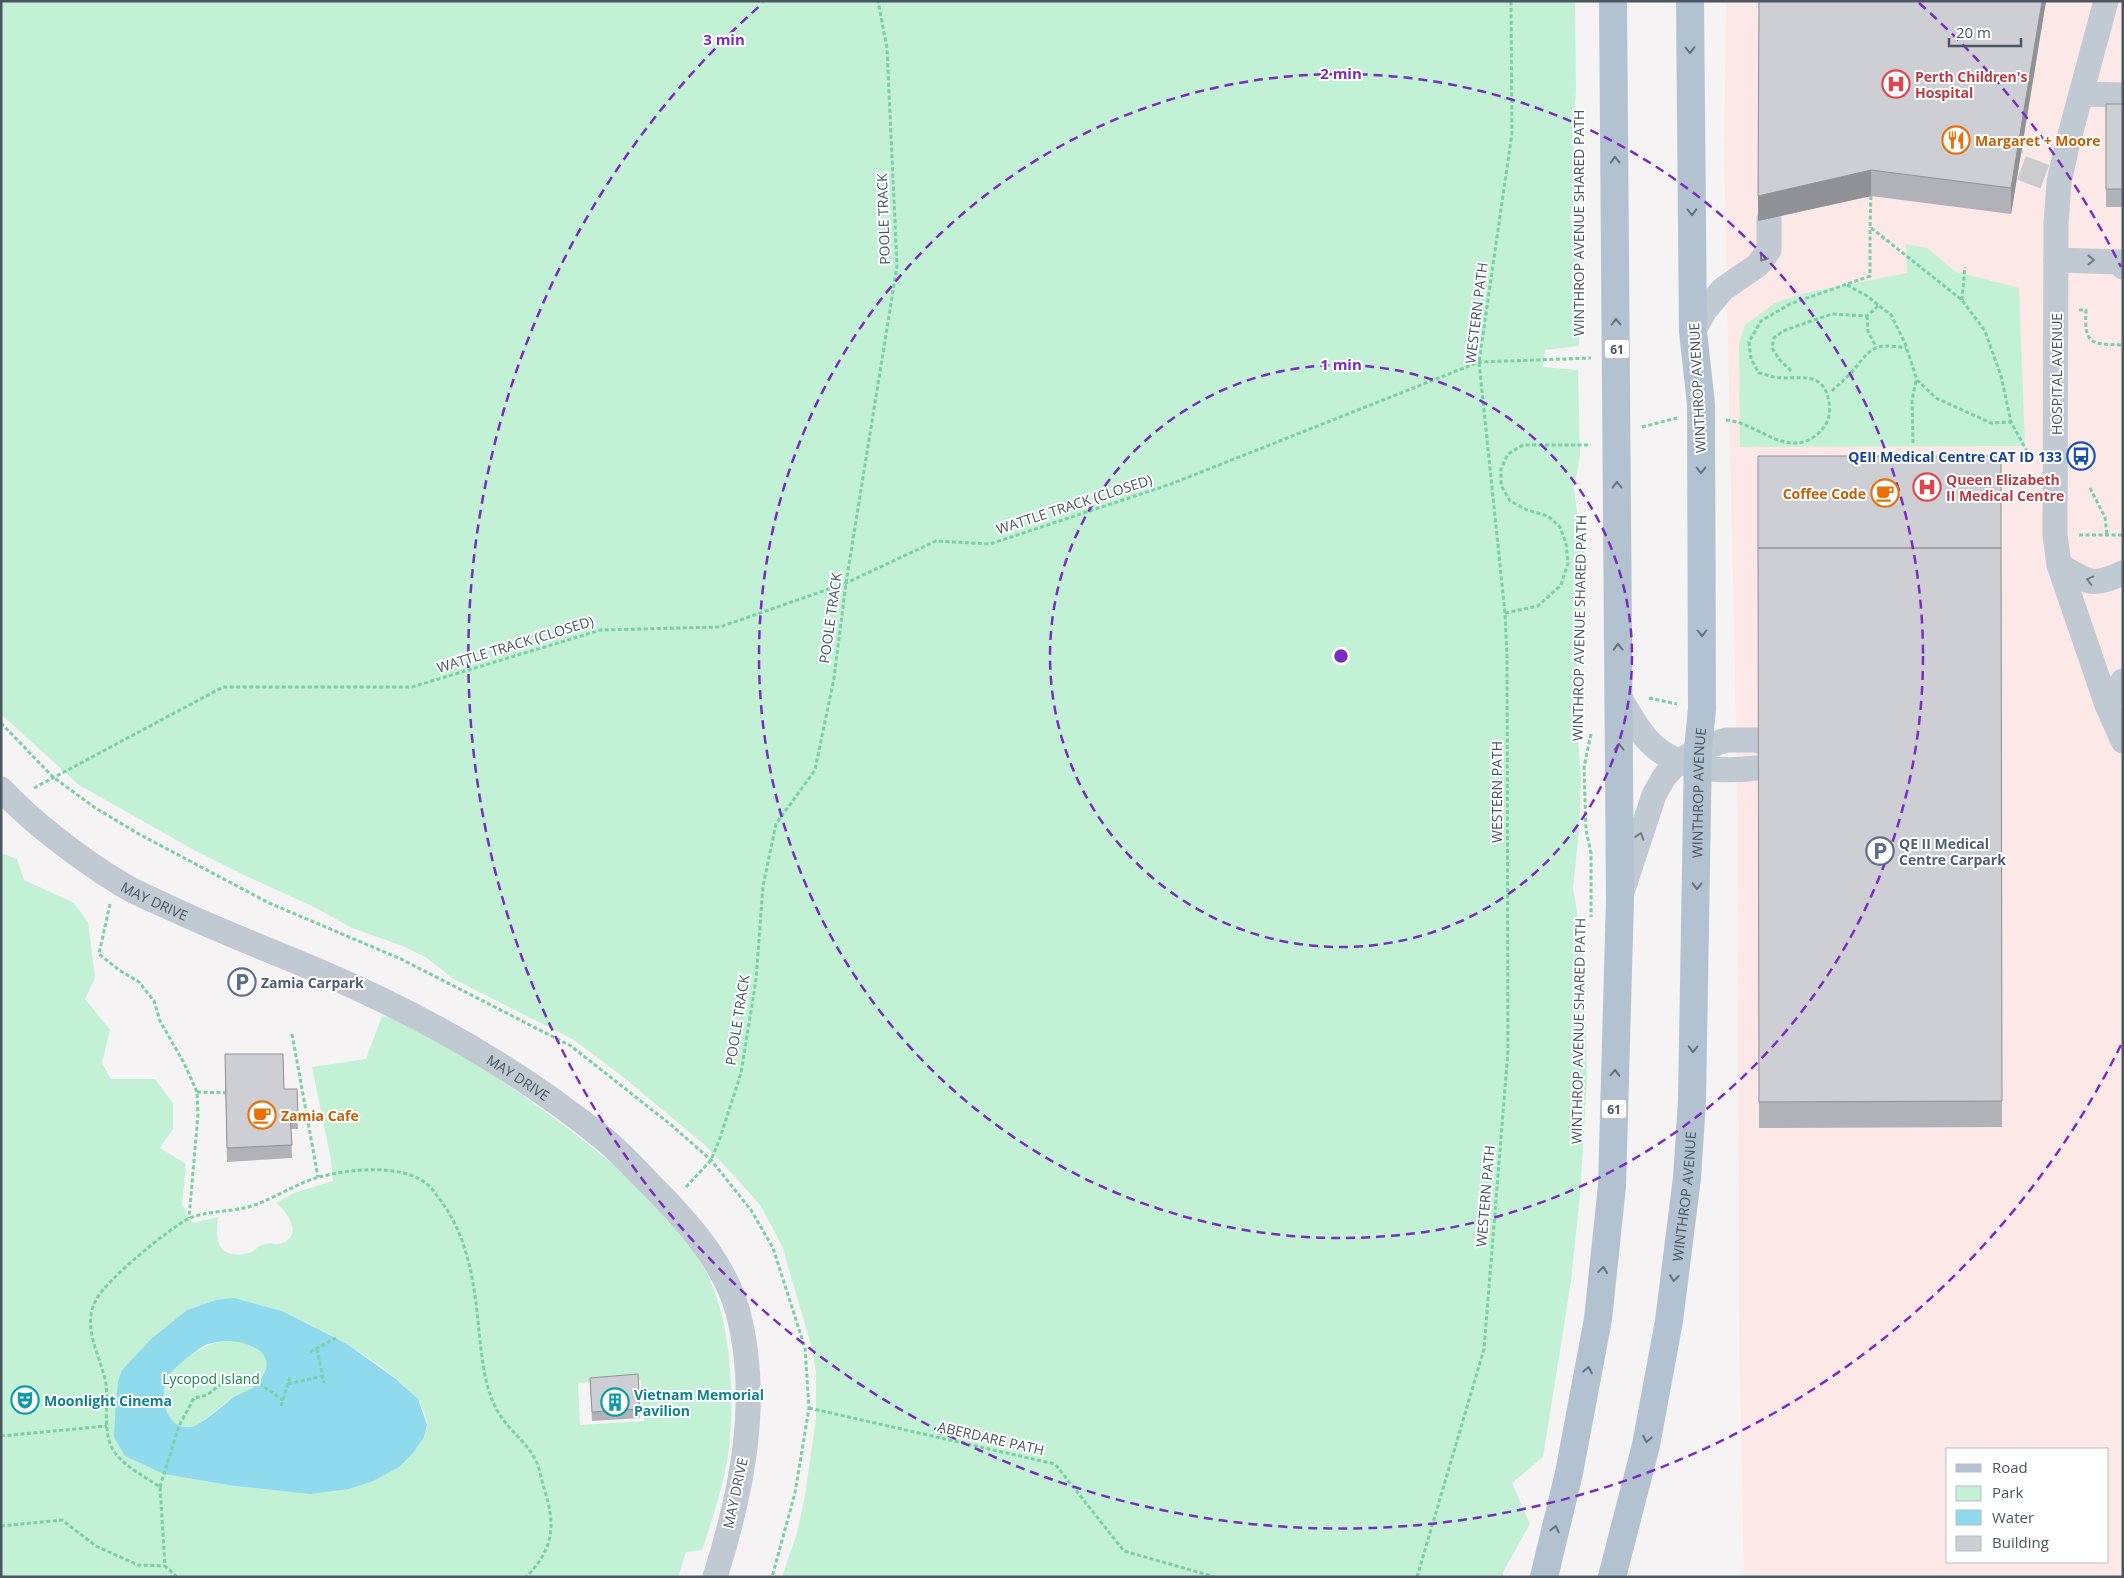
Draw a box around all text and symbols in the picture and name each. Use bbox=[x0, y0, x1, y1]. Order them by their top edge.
scale bar bbox=[1949, 15, 2022, 47]
text: 20 m bbox=[1956, 22, 1991, 42]
text: 3 min bbox=[703, 29, 745, 49]
one-way arrow bbox=[1685, 46, 1695, 54]
text: 2 min bbox=[1320, 63, 1362, 83]
place label: Perth Children's Hospital bbox=[1915, 67, 2027, 102]
hospital icon: Perth Children's Hospital bbox=[1881, 69, 1911, 99]
street label: WINTHROP AVENUE SHARED PATH bbox=[1569, 110, 1588, 336]
restaurant icon: Margaret + Moore bbox=[1941, 125, 1971, 155]
place label: Margaret + Moore bbox=[1975, 131, 2101, 150]
one-way arrow bbox=[1610, 155, 1620, 163]
street label: POOLE TRACK bbox=[872, 173, 894, 265]
one-way arrow bbox=[1687, 209, 1697, 217]
one-way arrow bbox=[1760, 253, 1769, 262]
one-way arrow bbox=[2087, 255, 2095, 265]
street label: WESTERN PATH bbox=[1460, 261, 1492, 365]
street label: HOSPITAL AVENUE bbox=[2047, 313, 2066, 435]
one-way arrow bbox=[1611, 318, 1621, 326]
street label: WINTHROP AVENUE bbox=[1684, 322, 1710, 454]
road number: 61 bbox=[1604, 339, 1630, 358]
text: 1 min bbox=[1320, 354, 1362, 374]
bus stop icon: QEII Medical Centre CAT ID 133 bbox=[2066, 441, 2096, 471]
place label: QEII Medical Centre CAT ID 133 bbox=[1848, 447, 2062, 466]
one-way arrow bbox=[1696, 466, 1706, 474]
street label: WATTLE TRACK (CLOSED) bbox=[994, 470, 1154, 538]
place label: Queen Elizabeth II Medical Centre bbox=[1946, 470, 2064, 505]
hospital icon: Queen Elizabeth II Medical Centre bbox=[1912, 472, 1942, 502]
cafe icon: Coffee Code bbox=[1870, 478, 1900, 508]
one-way arrow bbox=[1612, 480, 1622, 488]
place label: Coffee Code bbox=[1783, 484, 1866, 503]
street label: WINTHROP AVENUE SHARED PATH bbox=[1568, 515, 1590, 741]
street label: POOLE TRACK bbox=[814, 571, 846, 665]
one-way arrow bbox=[2086, 575, 2095, 586]
street label: WATTLE TRACK (CLOSED) bbox=[434, 611, 596, 677]
one-way arrow bbox=[1697, 629, 1707, 637]
one-way arrow bbox=[1613, 643, 1623, 650]
centre of rings bbox=[1332, 647, 1350, 665]
street label: WINTHROP AVENUE bbox=[1687, 727, 1710, 858]
street label: WESTERN PATH bbox=[1487, 741, 1506, 843]
one-way arrow bbox=[1614, 743, 1624, 750]
one-way arrow bbox=[1635, 832, 1645, 840]
place label: QE II Medical Centre Carpark bbox=[1899, 834, 2006, 869]
parking icon: QE II Medical Centre Carpark bbox=[1865, 836, 1895, 866]
street label: MAY DRIVE bbox=[118, 877, 191, 924]
one-way arrow bbox=[1692, 883, 1702, 891]
street label: WINTHROP AVENUE SHARED PATH bbox=[1567, 918, 1589, 1144]
parking icon: Zamia Carpark bbox=[227, 967, 257, 997]
place label: Zamia Carpark bbox=[261, 973, 364, 992]
street label: POOLE TRACK bbox=[720, 973, 754, 1067]
one-way arrow bbox=[1688, 1045, 1698, 1053]
street label: MAY DRIVE bbox=[483, 1049, 554, 1105]
one-way arrow bbox=[1610, 1069, 1620, 1077]
cafe icon: Zamia Cafe bbox=[247, 1100, 277, 1130]
road number: 61 bbox=[1602, 1100, 1626, 1118]
place label: Zamia Cafe bbox=[281, 1106, 359, 1125]
street label: WINTHROP AVENUE bbox=[1667, 1131, 1700, 1262]
street label: WESTERN PATH bbox=[1471, 1144, 1499, 1248]
one-way arrow bbox=[1597, 1266, 1608, 1274]
one-way arrow bbox=[1669, 1275, 1680, 1283]
one-way arrow bbox=[1583, 1366, 1593, 1375]
park label: Lycopod Island bbox=[162, 1369, 260, 1388]
theatre icon: Moonlight Cinema bbox=[10, 1385, 40, 1415]
place label: Vietnam Memorial Pavilion bbox=[634, 1385, 764, 1420]
building icon: Vietnam Memorial Pavilion bbox=[600, 1387, 630, 1417]
place label: Moonlight Cinema bbox=[44, 1391, 172, 1410]
street label: ABERDARE PATH bbox=[936, 1417, 1046, 1459]
one-way arrow bbox=[1643, 1434, 1653, 1443]
legend bbox=[1946, 1448, 2109, 1563]
street label: MAY DRIVE bbox=[718, 1456, 752, 1530]
text: Road bbox=[1992, 1457, 2028, 1477]
text: Park bbox=[1992, 1482, 2023, 1502]
text: Water bbox=[1992, 1507, 2034, 1527]
one-way arrow bbox=[1549, 1525, 1560, 1534]
text: Building bbox=[1992, 1532, 2049, 1552]

